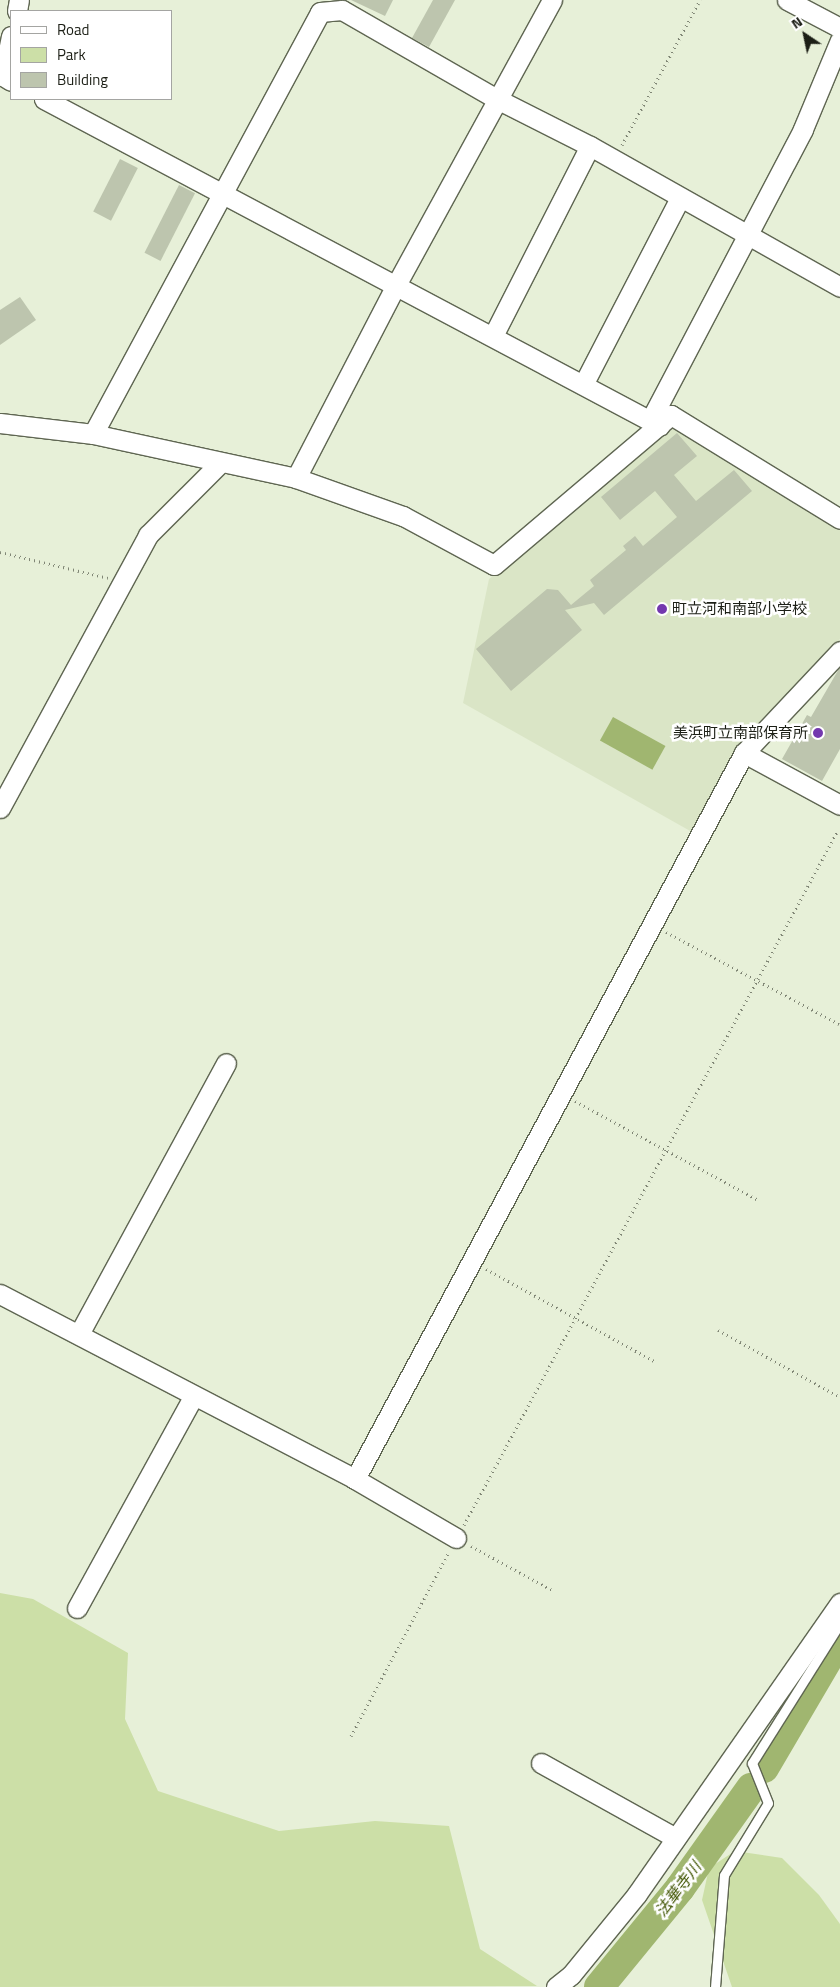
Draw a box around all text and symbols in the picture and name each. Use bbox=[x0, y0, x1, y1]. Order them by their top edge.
legend bbox=[10, 10, 172, 100]
north arrow bbox=[780, 10, 830, 60]
text: N bbox=[786, 11, 806, 34]
text: Road bbox=[57, 18, 89, 41]
text: Park bbox=[57, 43, 86, 66]
text: Building bbox=[57, 68, 108, 91]
place label: 町立河和南部小学校 bbox=[672, 600, 807, 618]
marker: 町立河和南部小学校 bbox=[656, 603, 668, 615]
place label: 美浜町立南部保育所 bbox=[673, 724, 808, 742]
marker: 美浜町立南部保育所 bbox=[812, 727, 824, 739]
water label: 法華寺川 bbox=[651, 1858, 705, 1920]

